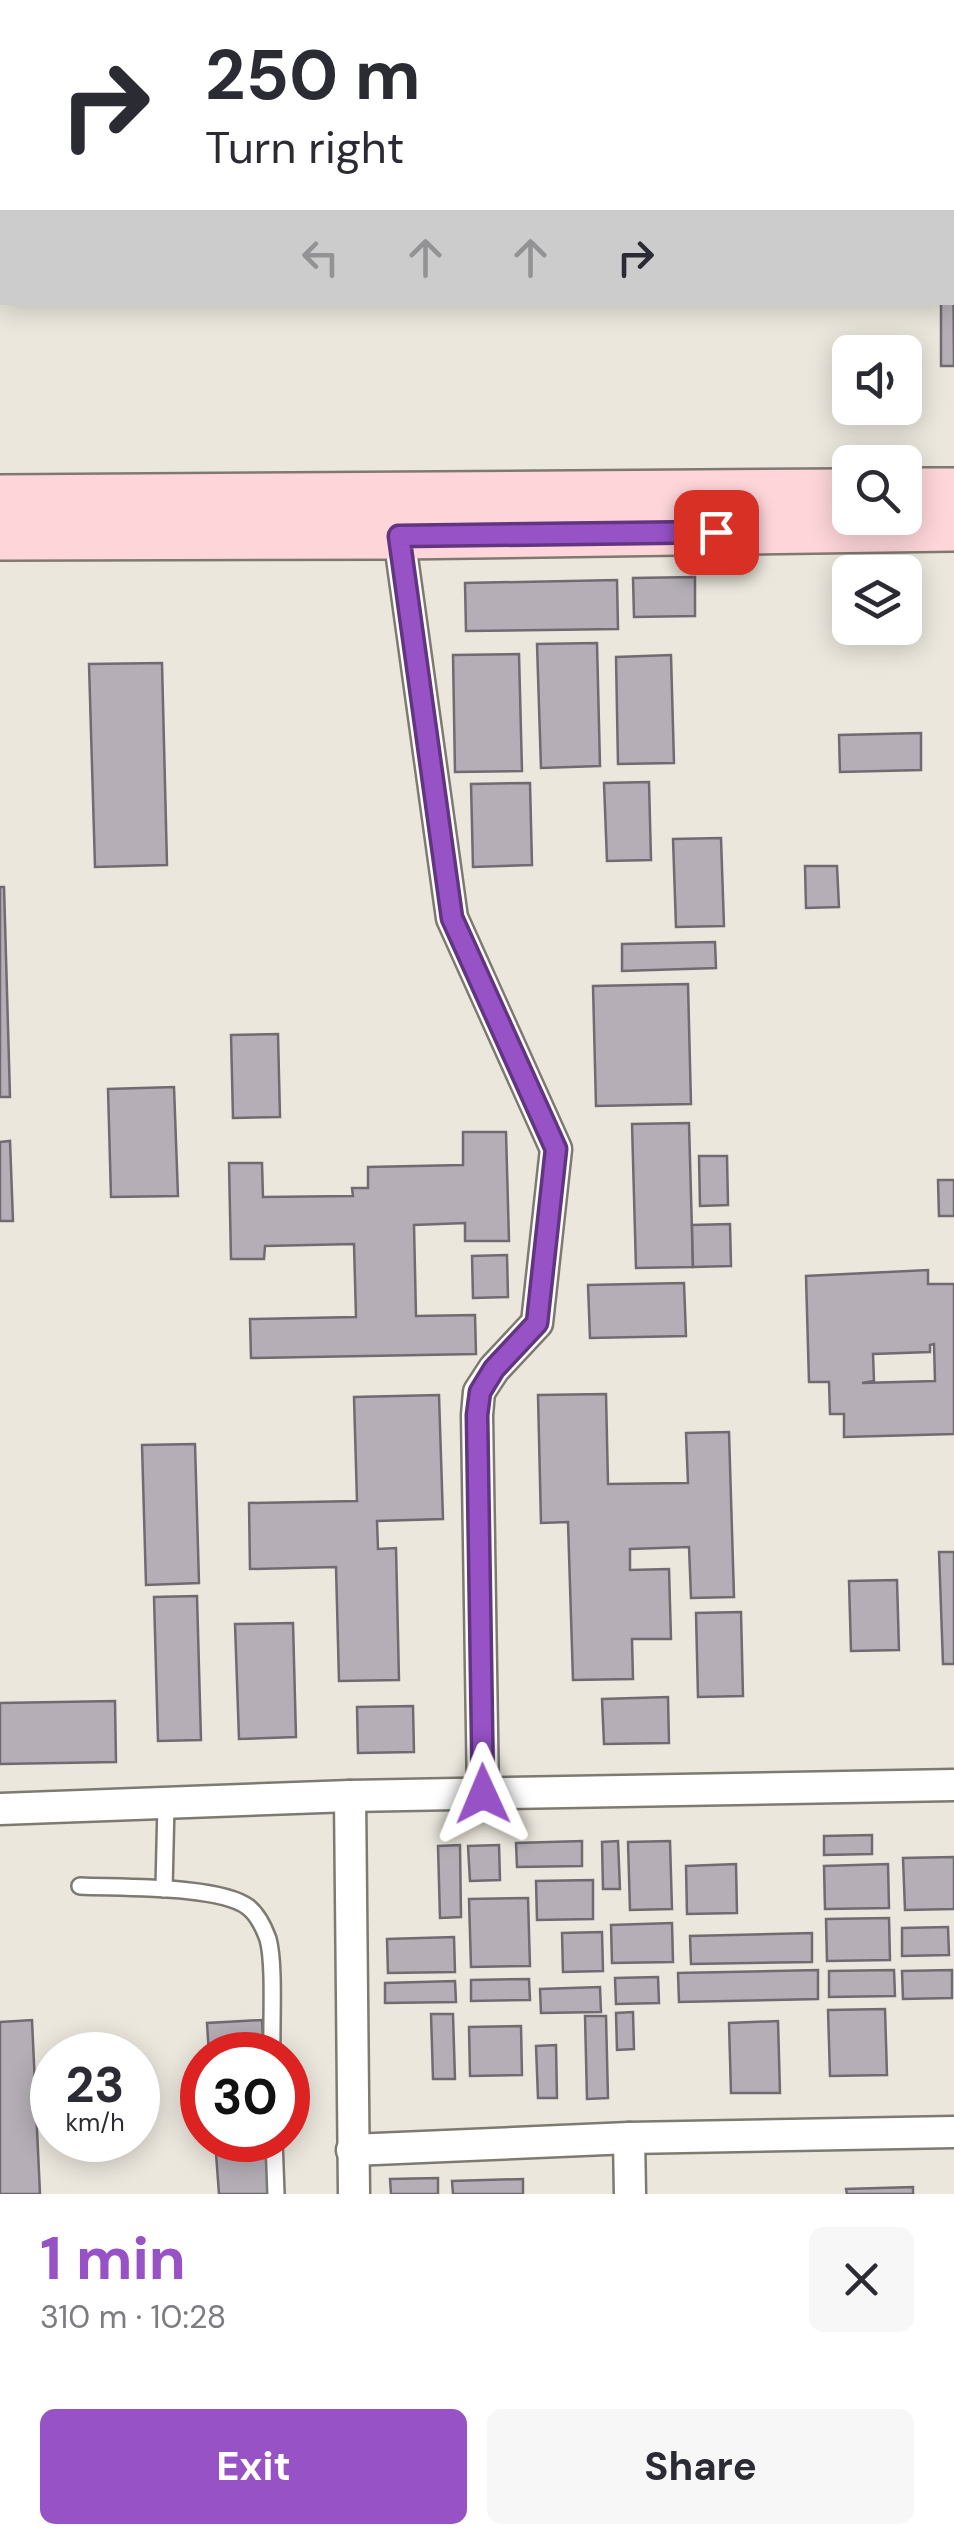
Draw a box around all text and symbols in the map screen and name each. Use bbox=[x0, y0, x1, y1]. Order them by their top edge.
text: 250 m bbox=[205, 30, 421, 121]
icon: right bbox=[40, 40, 170, 170]
text: Turn right bbox=[205, 118, 404, 177]
icon: left bbox=[293, 230, 348, 285]
icon: ahead bbox=[398, 230, 453, 285]
icon: ahead bbox=[503, 230, 558, 285]
icon: right bbox=[608, 230, 663, 285]
map controls bbox=[832, 335, 922, 645]
button: sound bbox=[832, 335, 922, 425]
button: search bbox=[832, 445, 922, 535]
pin bbox=[674, 490, 759, 575]
icon: arrive bbox=[689, 505, 744, 560]
button: layers bbox=[832, 555, 922, 645]
position arrow bbox=[431, 1742, 535, 1846]
speed limit sign: 30 bbox=[180, 2032, 310, 2162]
text: 23 bbox=[66, 2052, 125, 2118]
text: km/h bbox=[65, 2106, 125, 2139]
text: 1 min bbox=[40, 2219, 186, 2298]
button: close bbox=[809, 2227, 914, 2332]
text: 310 m · 10:28 bbox=[40, 2296, 226, 2338]
button: Exit bbox=[40, 2409, 467, 2524]
button: Share bbox=[487, 2409, 914, 2524]

